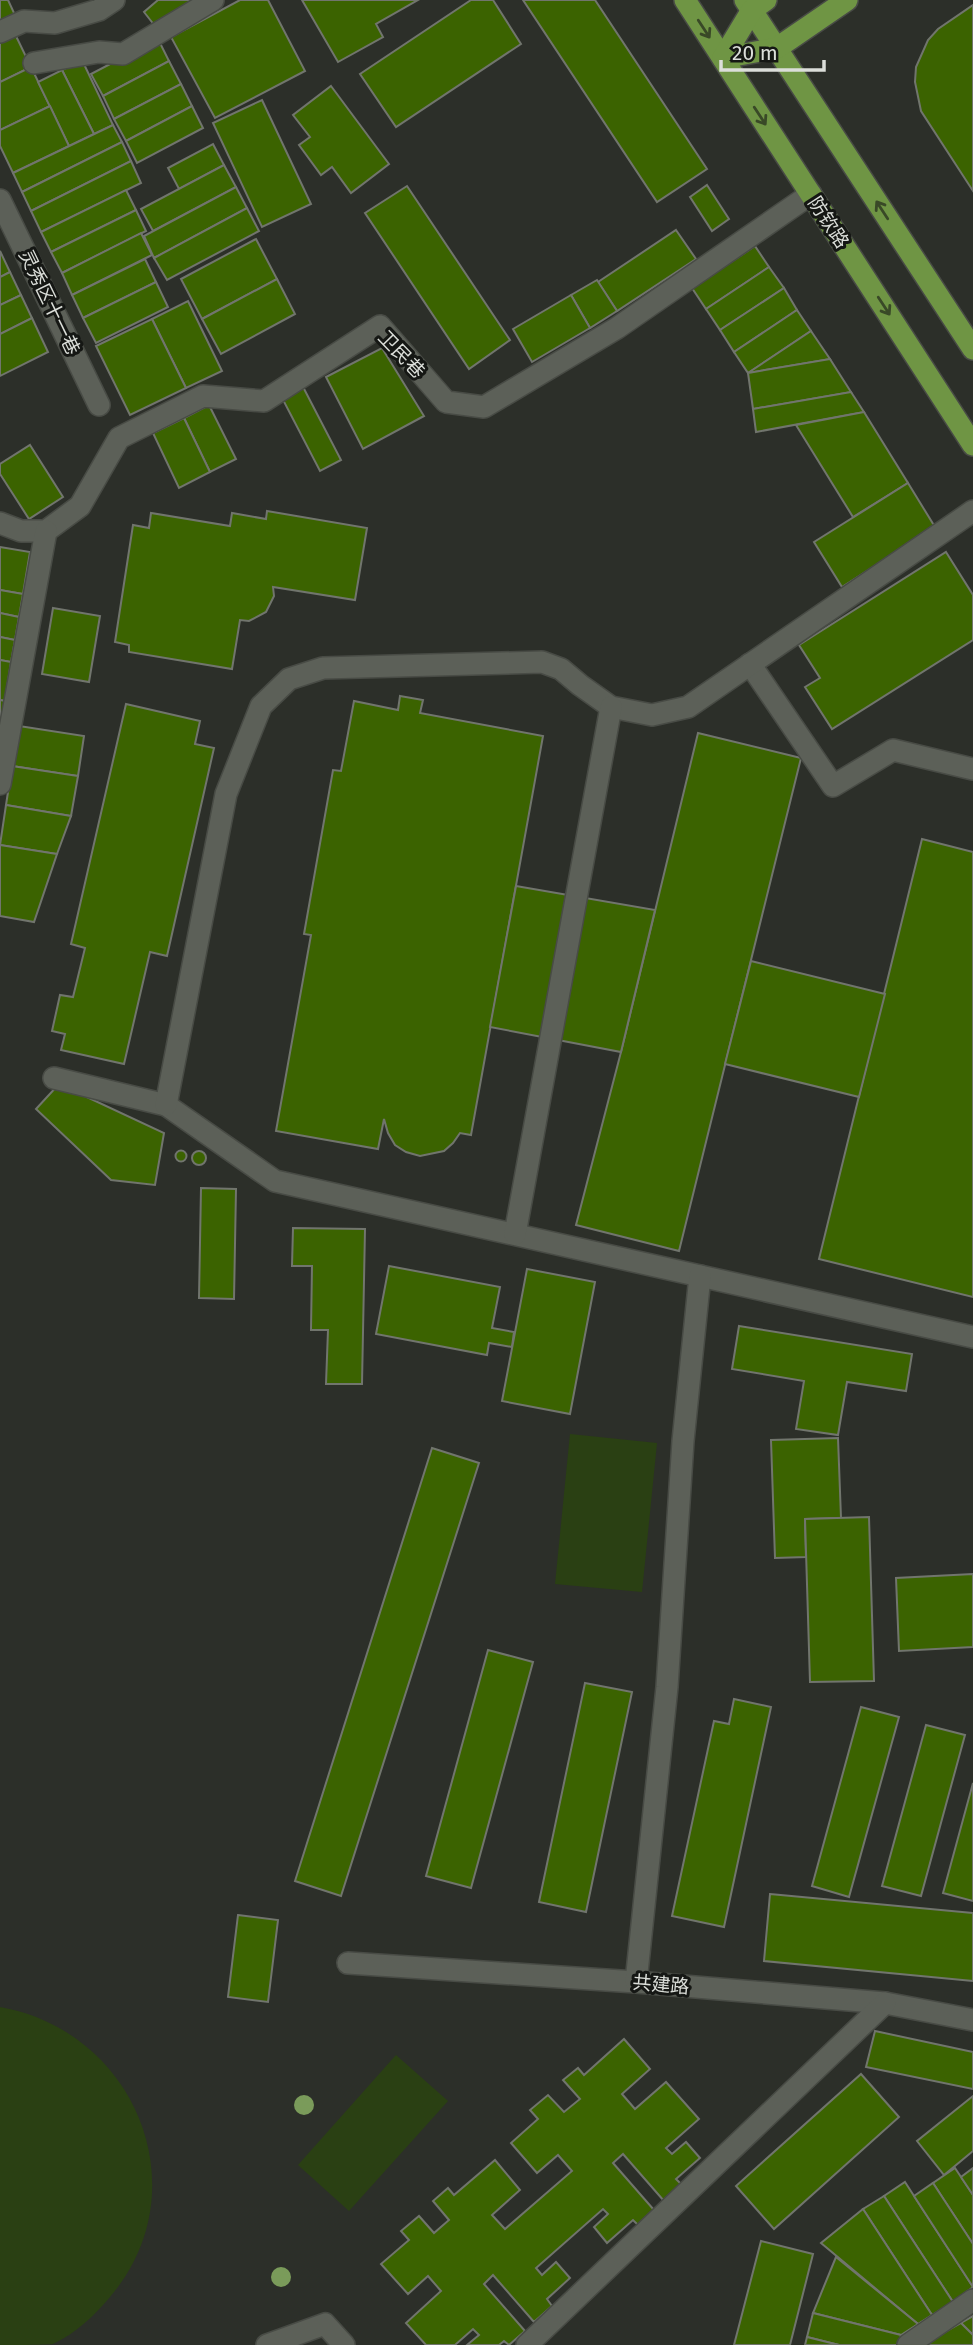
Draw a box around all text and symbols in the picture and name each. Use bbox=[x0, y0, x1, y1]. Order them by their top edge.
one-way arrow bbox=[696, 19, 711, 38]
scale bar bbox=[721, 28, 824, 72]
text: 20 m bbox=[732, 40, 778, 66]
one-way arrow bbox=[753, 105, 767, 125]
street label: 防钦路 bbox=[803, 192, 854, 252]
one-way arrow bbox=[875, 200, 889, 220]
street label: 灵秀区十一巷 bbox=[14, 246, 85, 358]
one-way arrow bbox=[877, 296, 891, 316]
street label: 卫民巷 bbox=[374, 326, 430, 383]
street label: 共建路 bbox=[632, 1971, 690, 1998]

